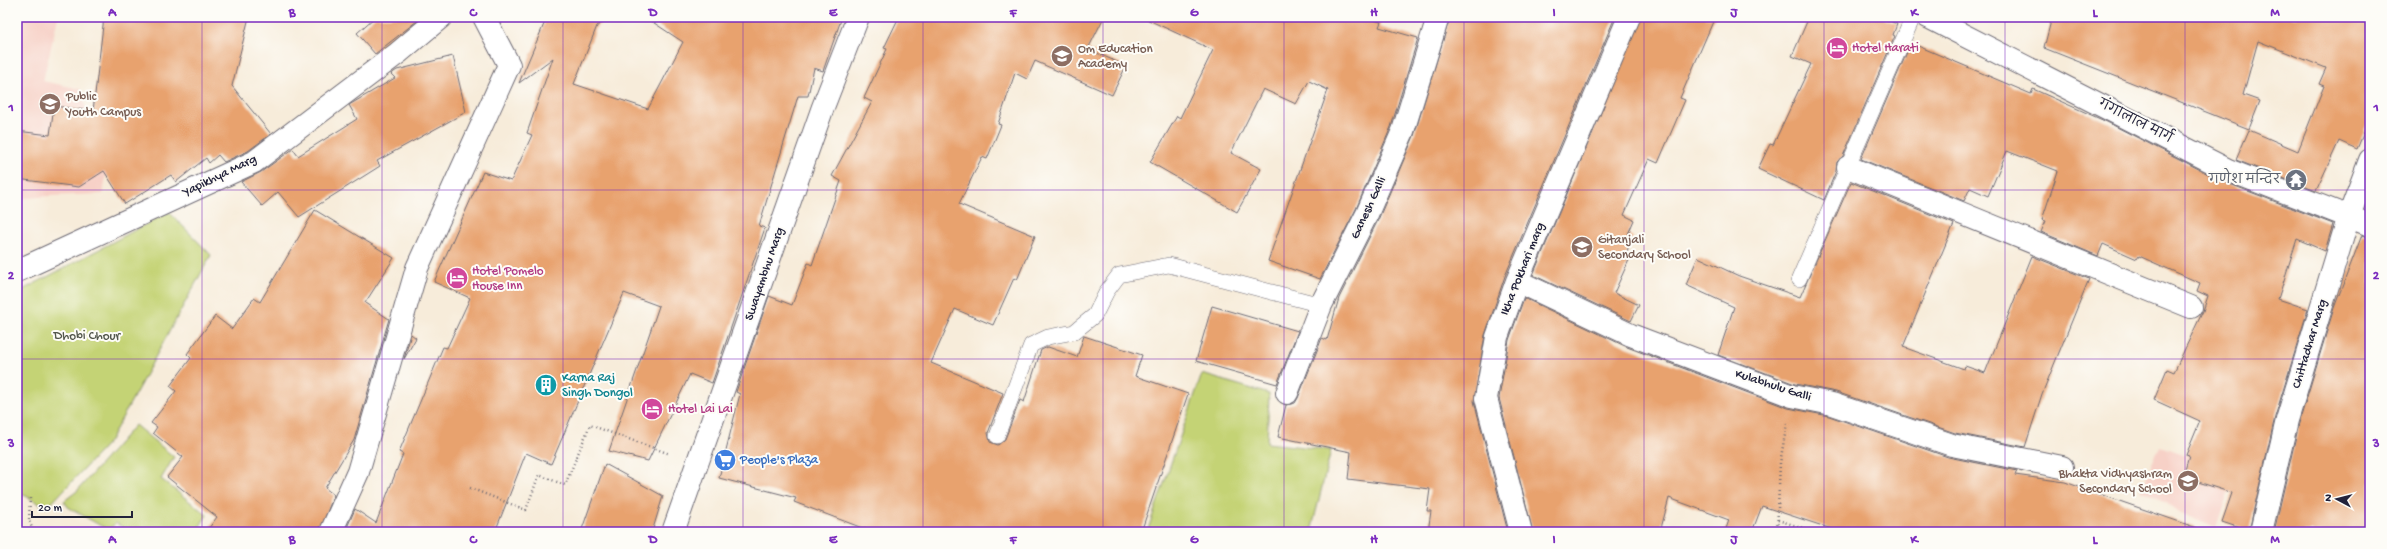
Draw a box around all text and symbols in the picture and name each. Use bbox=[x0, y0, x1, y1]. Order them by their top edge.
text: A bbox=[107, 6, 117, 21]
text: B bbox=[288, 6, 297, 21]
text: C bbox=[468, 6, 478, 21]
text: D bbox=[648, 6, 658, 21]
text: E bbox=[829, 6, 838, 21]
text: F bbox=[1009, 6, 1018, 21]
text: G bbox=[1190, 6, 1199, 21]
text: H bbox=[1370, 6, 1378, 21]
text: I bbox=[1552, 6, 1556, 21]
text: J bbox=[1730, 6, 1739, 21]
text: K bbox=[1909, 6, 1919, 21]
text: L bbox=[2093, 6, 2099, 21]
text: M bbox=[2270, 6, 2280, 21]
hotel icon: Hotel Harati bbox=[1824, 35, 1850, 61]
place label: Hotel Harati bbox=[1852, 41, 1919, 56]
place label: Om Education Academy bbox=[1078, 42, 1153, 72]
school or university icon: Om Education Academy bbox=[1049, 43, 1075, 69]
place label: Public Youth Campus bbox=[65, 90, 142, 120]
school or university icon: Public Youth Campus bbox=[37, 91, 63, 117]
street label: गंगालाल मार्ग bbox=[2095, 92, 2178, 148]
text: 1 bbox=[7, 101, 14, 116]
text: 1 bbox=[2372, 101, 2379, 116]
street label: Yapikhya Marg bbox=[180, 152, 259, 201]
place label: गणेश मन्दिर bbox=[2208, 167, 2281, 188]
temple icon: गणेश मन्दिर bbox=[2283, 167, 2309, 193]
street label: Ganesh Galli bbox=[1348, 174, 1390, 242]
street label: Ikha Pokhari marg bbox=[1497, 220, 1549, 318]
street label: Swayambhu Marg bbox=[742, 225, 788, 323]
place label: Gitanjali Secondary School bbox=[1598, 233, 1691, 263]
school or university icon: Gitanjali Secondary School bbox=[1569, 234, 1595, 260]
place label: Hotel Pomelo House Inn bbox=[472, 264, 544, 294]
hotel icon: Hotel Pomelo House Inn bbox=[444, 265, 470, 291]
text: 2 bbox=[8, 269, 15, 284]
text: 2 bbox=[2373, 269, 2380, 284]
street label: Chittadhar Marg bbox=[2289, 298, 2331, 390]
park label: Dhobi Chour bbox=[53, 329, 122, 344]
street label: Kulabhulu Galli bbox=[1733, 367, 1813, 405]
place label: Karna Raj Singh Dongol bbox=[562, 371, 633, 401]
building icon: Karna Raj Singh Dongol bbox=[533, 372, 559, 398]
hotel icon: Hotel Lai Lai bbox=[639, 396, 665, 422]
place label: Hotel Lai Lai bbox=[668, 402, 733, 417]
text: 3 bbox=[7, 437, 15, 452]
text: 3 bbox=[2372, 437, 2380, 452]
supermarket icon: People's Plaza bbox=[712, 447, 738, 473]
place label: People's Plaza bbox=[739, 453, 819, 468]
place label: Bhakta Vidhyashram Secondary School bbox=[2058, 467, 2172, 497]
school or university icon: Bhakta Vidhyashram Secondary School bbox=[2175, 468, 2201, 494]
north arrow bbox=[2317, 479, 2357, 519]
scale bar bbox=[32, 493, 132, 519]
text: N bbox=[2323, 494, 2335, 502]
text: 20 m bbox=[38, 502, 63, 516]
text: A bbox=[107, 533, 117, 548]
text: B bbox=[288, 533, 297, 548]
text: C bbox=[468, 533, 478, 548]
text: D bbox=[648, 533, 658, 548]
text: E bbox=[829, 533, 838, 548]
text: F bbox=[1009, 533, 1018, 548]
text: G bbox=[1190, 533, 1199, 548]
text: H bbox=[1370, 533, 1378, 548]
text: I bbox=[1552, 533, 1556, 548]
text: J bbox=[1730, 533, 1739, 548]
text: K bbox=[1909, 533, 1919, 548]
text: L bbox=[2093, 533, 2099, 548]
text: M bbox=[2270, 533, 2280, 548]

